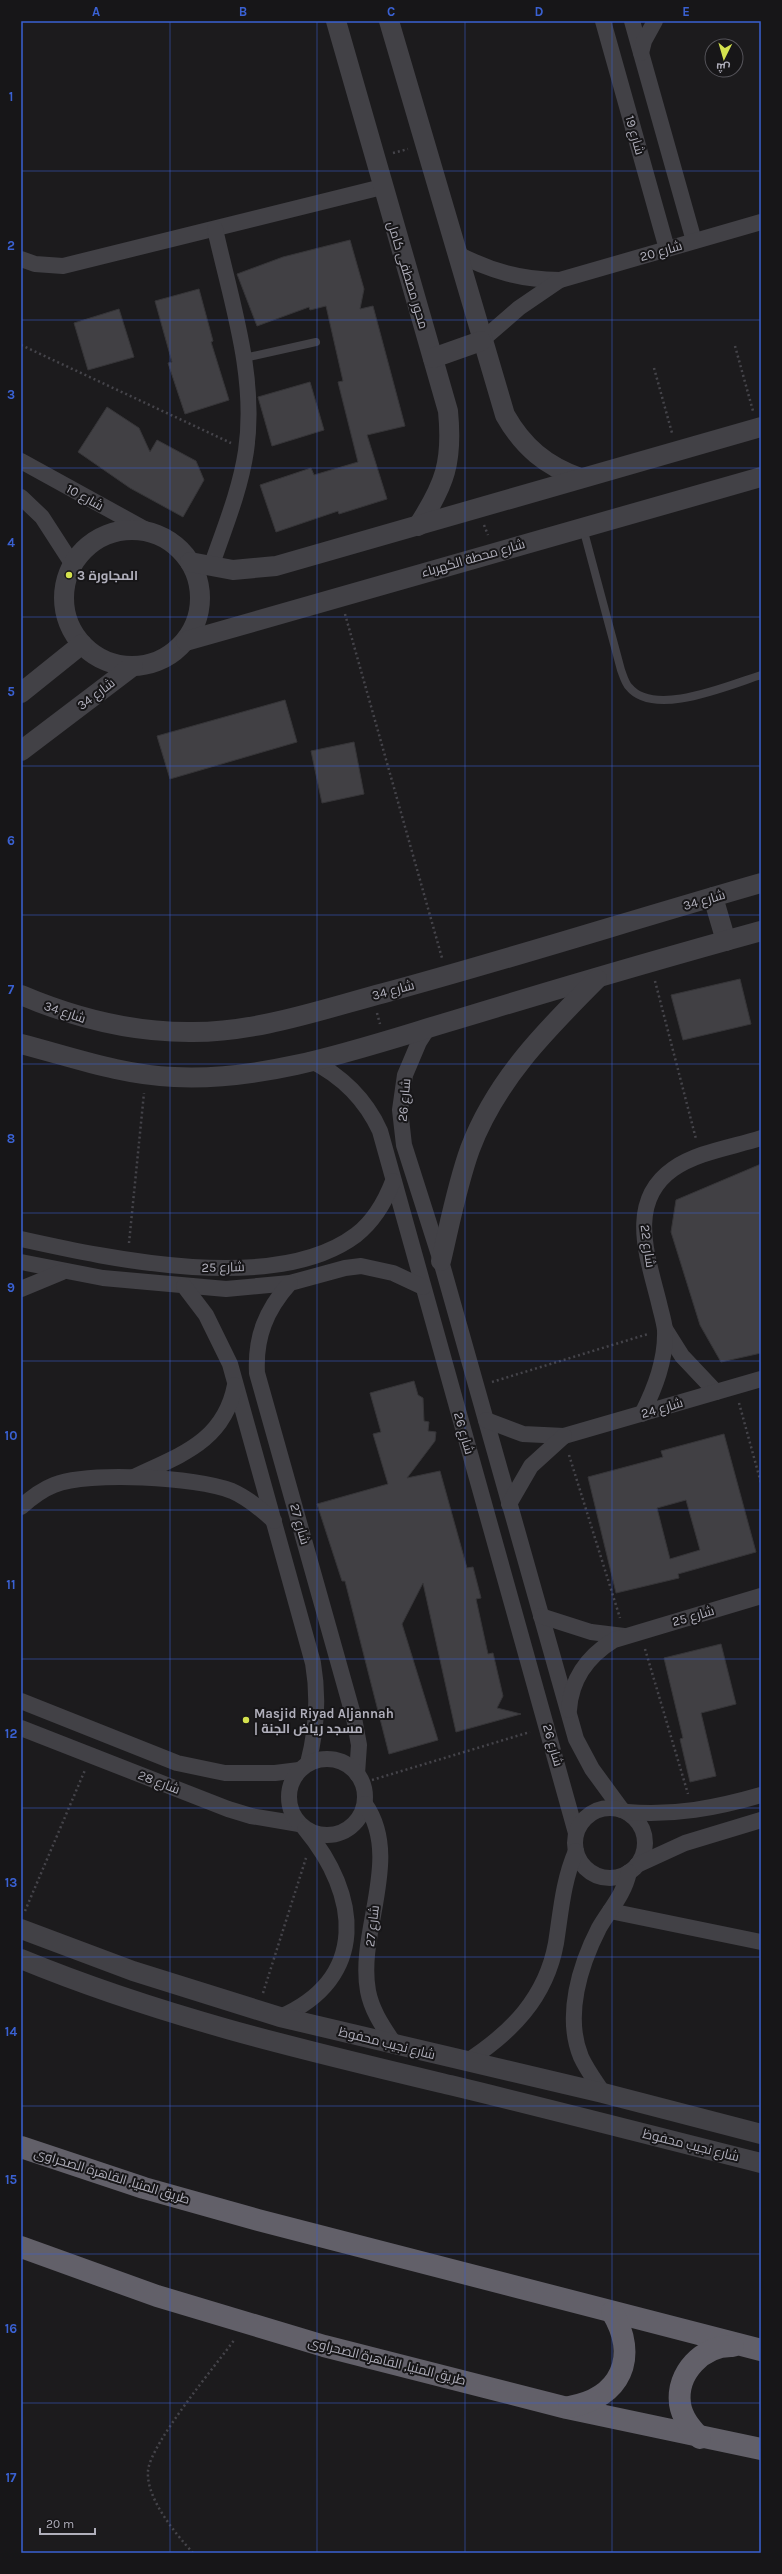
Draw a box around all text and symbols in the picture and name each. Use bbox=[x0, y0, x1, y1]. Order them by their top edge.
text: A bbox=[92, 4, 100, 19]
text: B bbox=[239, 4, 247, 19]
text: C bbox=[387, 4, 395, 19]
text: D bbox=[535, 4, 544, 19]
text: E bbox=[682, 4, 690, 19]
north arrow bbox=[704, 38, 744, 78]
text: ش bbox=[716, 60, 731, 75]
text: 1 bbox=[9, 89, 13, 104]
street label: شارع 19 bbox=[621, 114, 648, 157]
street label: محور مصطفى كامل bbox=[385, 219, 431, 331]
text: 2 bbox=[7, 238, 15, 253]
street label: شارع 20 bbox=[638, 238, 684, 265]
text: 3 bbox=[7, 387, 15, 402]
street label: شارع 10 bbox=[63, 481, 106, 514]
text: 4 bbox=[7, 535, 15, 550]
street label: شارع محطة الكهرباء bbox=[419, 536, 527, 581]
place label: المجاورة 3 bbox=[77, 568, 138, 584]
marker: المجاورة 3 bbox=[64, 570, 74, 580]
street label: شارع 34 bbox=[74, 675, 118, 714]
text: 5 bbox=[7, 684, 15, 699]
text: 6 bbox=[7, 833, 15, 848]
street label: شارع 34 bbox=[681, 887, 727, 914]
street label: شارع 34 bbox=[370, 977, 416, 1004]
text: 7 bbox=[8, 982, 15, 997]
street label: شارع 34 bbox=[42, 998, 88, 1027]
street label: شارع 26 bbox=[395, 1078, 414, 1122]
text: 8 bbox=[7, 1131, 15, 1146]
street label: شارع 22 bbox=[637, 1223, 658, 1269]
street label: شارع 25 bbox=[201, 1259, 245, 1276]
text: 9 bbox=[7, 1280, 15, 1295]
street label: شارع 24 bbox=[639, 1395, 685, 1422]
street label: شارع 26 bbox=[450, 1410, 477, 1456]
text: 10 bbox=[5, 1428, 17, 1443]
street label: شارع 27 bbox=[286, 1502, 313, 1546]
text: 11 bbox=[6, 1577, 16, 1592]
street label: شارع 25 bbox=[670, 1603, 716, 1630]
place label: Masjid Riyad Aljannah | مسجد رياض الجنة bbox=[254, 1706, 394, 1736]
marker: Masjid Riyad Aljannah | مسجد رياض الجنة bbox=[241, 1715, 251, 1725]
street label: شارع 26 bbox=[539, 1722, 566, 1768]
text: 12 bbox=[5, 1726, 17, 1741]
street label: شارع 28 bbox=[136, 1767, 182, 1798]
text: 13 bbox=[5, 1875, 17, 1890]
street label: شارع 27 bbox=[362, 1904, 383, 1948]
text: 14 bbox=[5, 2024, 17, 2039]
street label: شارع نجيب محفوظ bbox=[337, 2024, 437, 2063]
street label: شارع نجيب محفوظ bbox=[641, 2126, 741, 2165]
street label: طريق المنيا, القاهرة الصحراوى bbox=[32, 2145, 192, 2207]
text: 15 bbox=[5, 2172, 18, 2187]
text: 16 bbox=[5, 2321, 17, 2336]
street label: طريق المنيا, القاهرة الصحراوى bbox=[306, 2334, 468, 2388]
text: 17 bbox=[5, 2470, 17, 2485]
scale bar bbox=[40, 2510, 95, 2536]
text: 20 m bbox=[46, 2517, 74, 2531]

